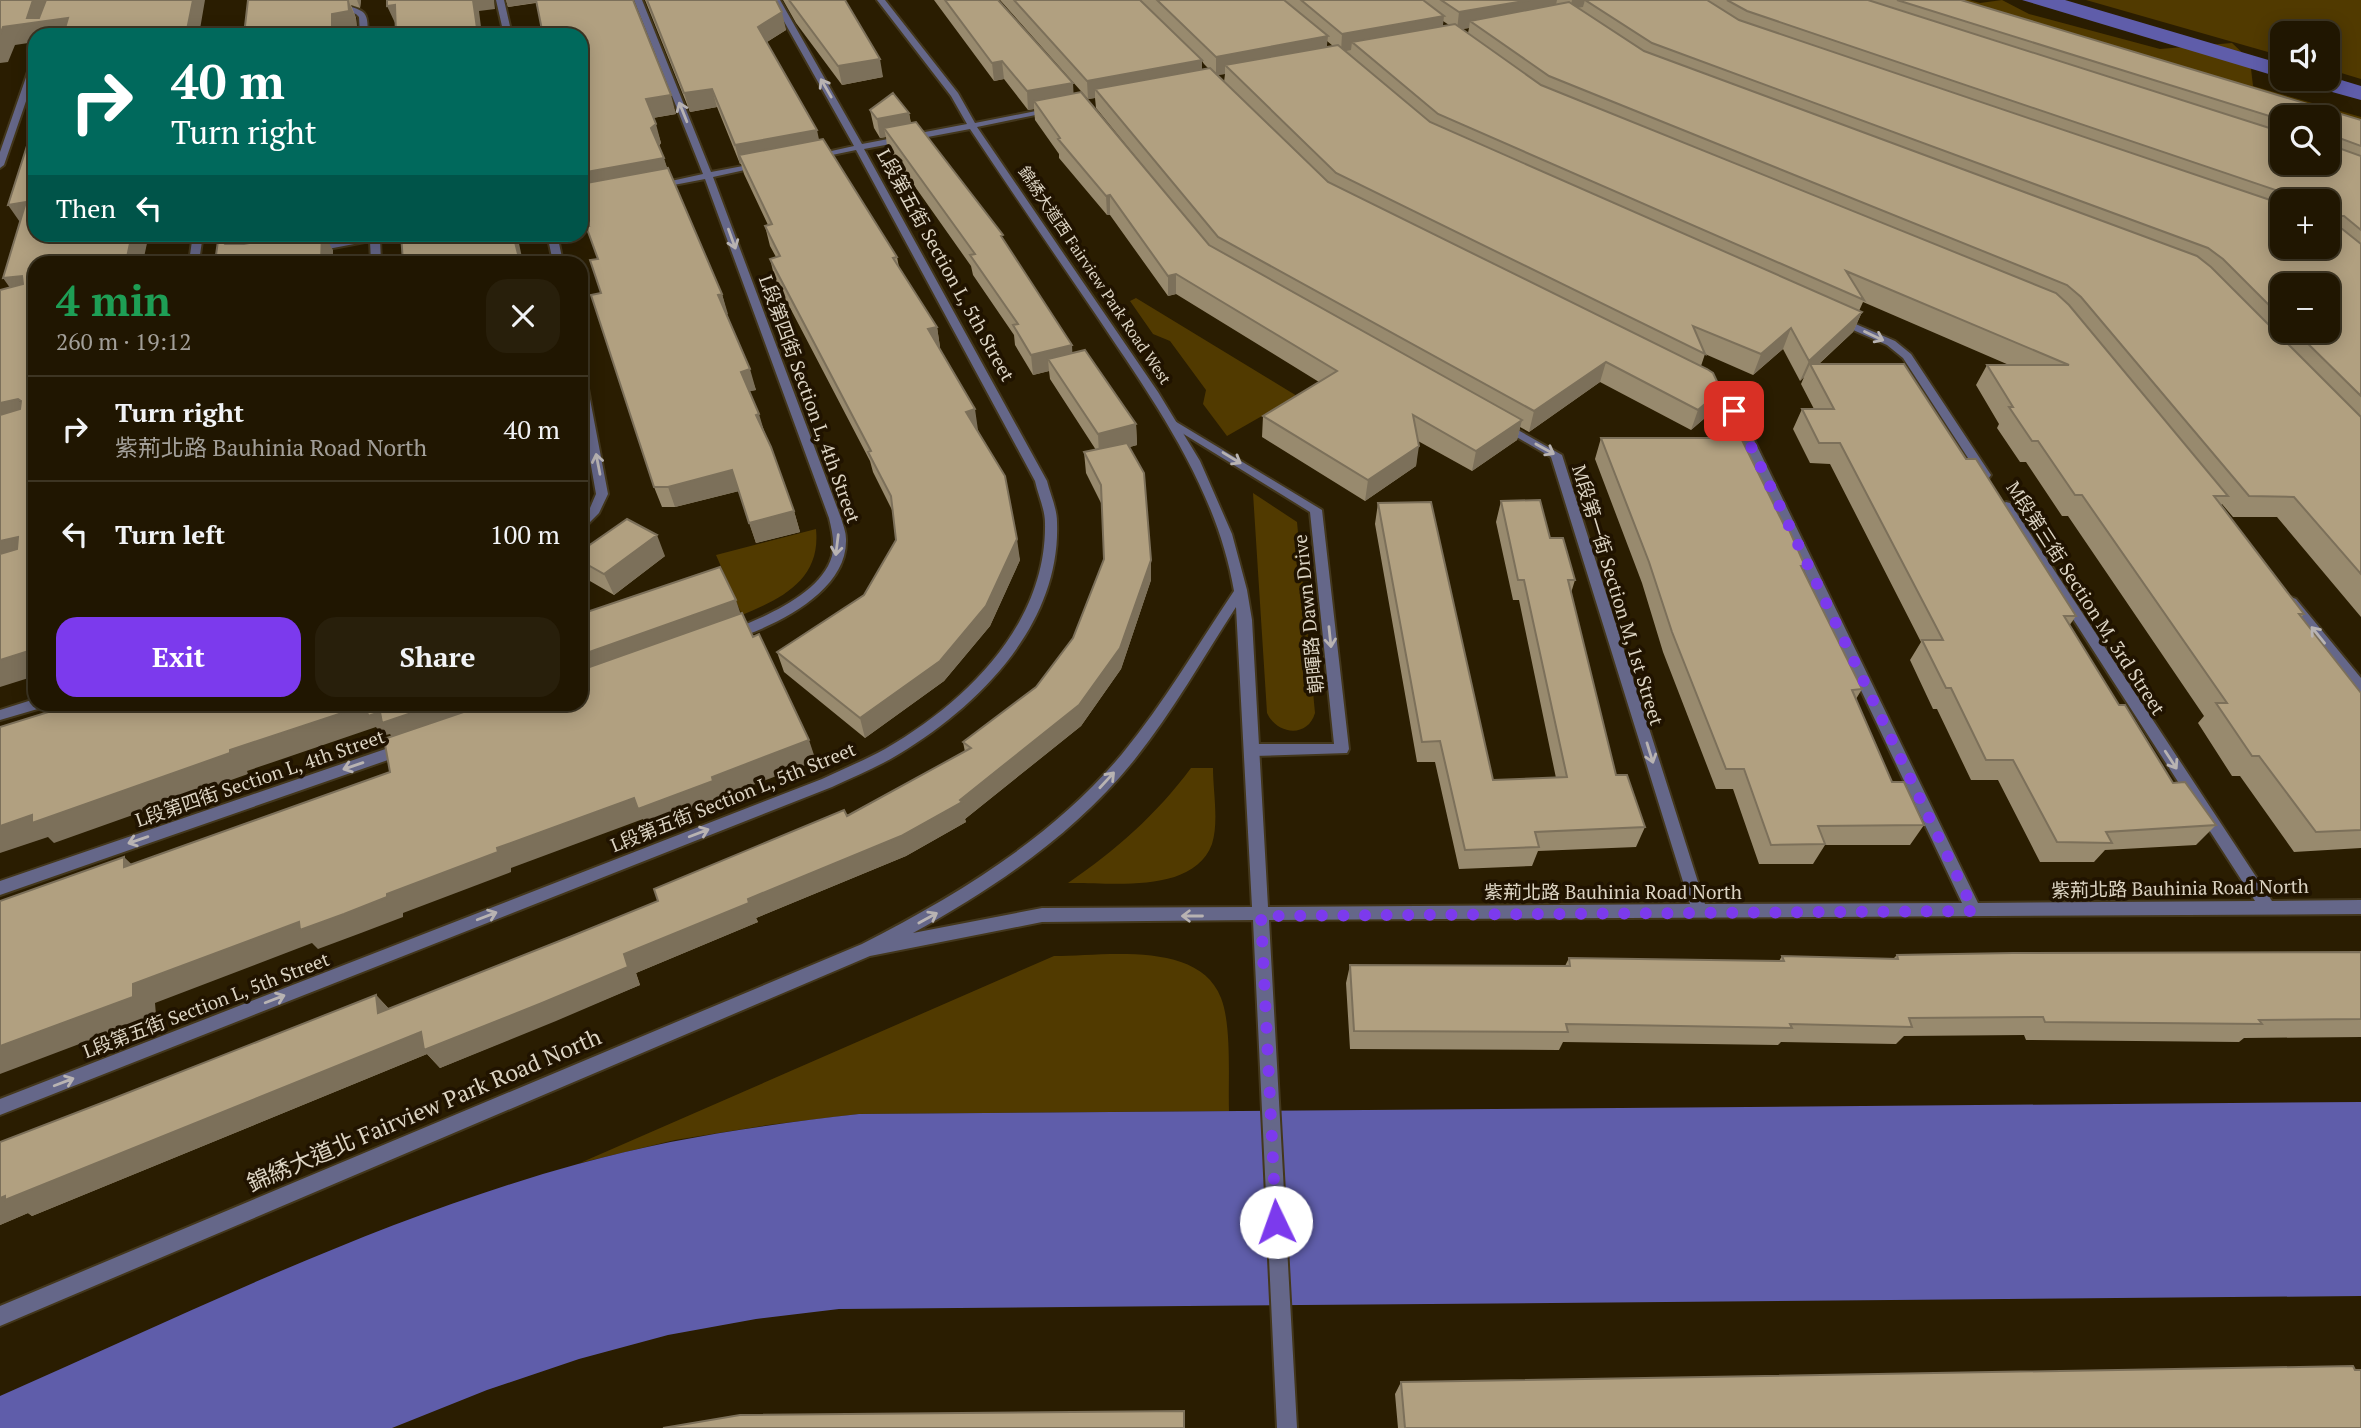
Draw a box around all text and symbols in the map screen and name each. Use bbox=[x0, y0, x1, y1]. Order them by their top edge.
map controls bbox=[2270, 21, 2340, 343]
button: sound bbox=[2270, 21, 2340, 91]
text: 40 m bbox=[171, 48, 285, 113]
icon: right bbox=[56, 56, 147, 147]
one-way arrow bbox=[819, 78, 833, 98]
one-way arrow bbox=[675, 102, 688, 123]
button: search bbox=[2270, 105, 2340, 175]
text: Turn right bbox=[171, 111, 317, 153]
street label: L段第五街 Section L, 5th Street bbox=[872, 144, 1021, 385]
street label: 錦綉大道西 Fairview Park Road West bbox=[1014, 162, 1176, 388]
icon: left bbox=[130, 189, 168, 227]
button: + bbox=[2270, 189, 2340, 259]
text: Then bbox=[56, 191, 116, 225]
one-way arrow bbox=[726, 228, 739, 250]
street label: L段第四街 Section L, 4th Street bbox=[754, 271, 867, 526]
text: 4 min bbox=[56, 272, 171, 328]
button: − bbox=[2270, 273, 2340, 343]
button: close bbox=[486, 279, 560, 353]
text: 260 m · 19:12 bbox=[56, 326, 191, 357]
one-way arrow bbox=[1863, 330, 1884, 343]
pin bbox=[1704, 381, 1764, 441]
icon: arrive bbox=[1715, 392, 1753, 430]
text: Turn right bbox=[115, 395, 244, 429]
icon: right bbox=[56, 410, 94, 448]
text: 40 m bbox=[504, 412, 560, 446]
text: 紫荊北路 Bauhinia Road North bbox=[115, 432, 427, 463]
one-way arrow bbox=[1534, 442, 1554, 456]
one-way arrow bbox=[1221, 452, 1241, 466]
one-way arrow bbox=[591, 453, 605, 476]
street label: M段第一街 Section M, 1st Street bbox=[1567, 461, 1670, 728]
street label: M段第三街 Section M, 3rd Street bbox=[2001, 476, 2171, 719]
icon: left bbox=[56, 515, 94, 553]
text: Turn left bbox=[115, 517, 225, 551]
text: 100 m bbox=[490, 517, 560, 551]
street label: 朝暉路 Dawn Drive bbox=[1287, 533, 1328, 695]
one-way arrow bbox=[831, 534, 844, 556]
button: Exit bbox=[56, 617, 301, 697]
button: Share bbox=[315, 617, 560, 697]
one-way arrow bbox=[1324, 626, 1337, 648]
one-way arrow bbox=[2310, 627, 2326, 645]
street label: L段第四街 Section L, 4th Street bbox=[132, 723, 388, 832]
street label: L段第五街 Section L, 5th Street bbox=[607, 736, 859, 857]
one-way arrow bbox=[1644, 742, 1657, 764]
one-way arrow bbox=[2164, 750, 2178, 769]
one-way arrow bbox=[342, 761, 364, 773]
one-way arrow bbox=[1099, 772, 1116, 789]
one-way arrow bbox=[688, 826, 710, 838]
one-way arrow bbox=[127, 835, 149, 847]
street label: 紫荊北路 Bauhinia Road North bbox=[2051, 873, 2309, 902]
street label: 紫荊北路 Bauhinia Road North bbox=[1484, 879, 1742, 904]
one-way arrow bbox=[476, 908, 498, 921]
one-way arrow bbox=[1181, 909, 1204, 923]
one-way arrow bbox=[918, 911, 938, 925]
street label: L段第五街 Section L, 5th Street bbox=[79, 946, 333, 1063]
one-way arrow bbox=[264, 991, 286, 1004]
street label: 錦綉大道北 Fairview Park Road North bbox=[242, 1020, 606, 1198]
one-way arrow bbox=[52, 1074, 74, 1087]
position arrow bbox=[1239, 1185, 1313, 1259]

